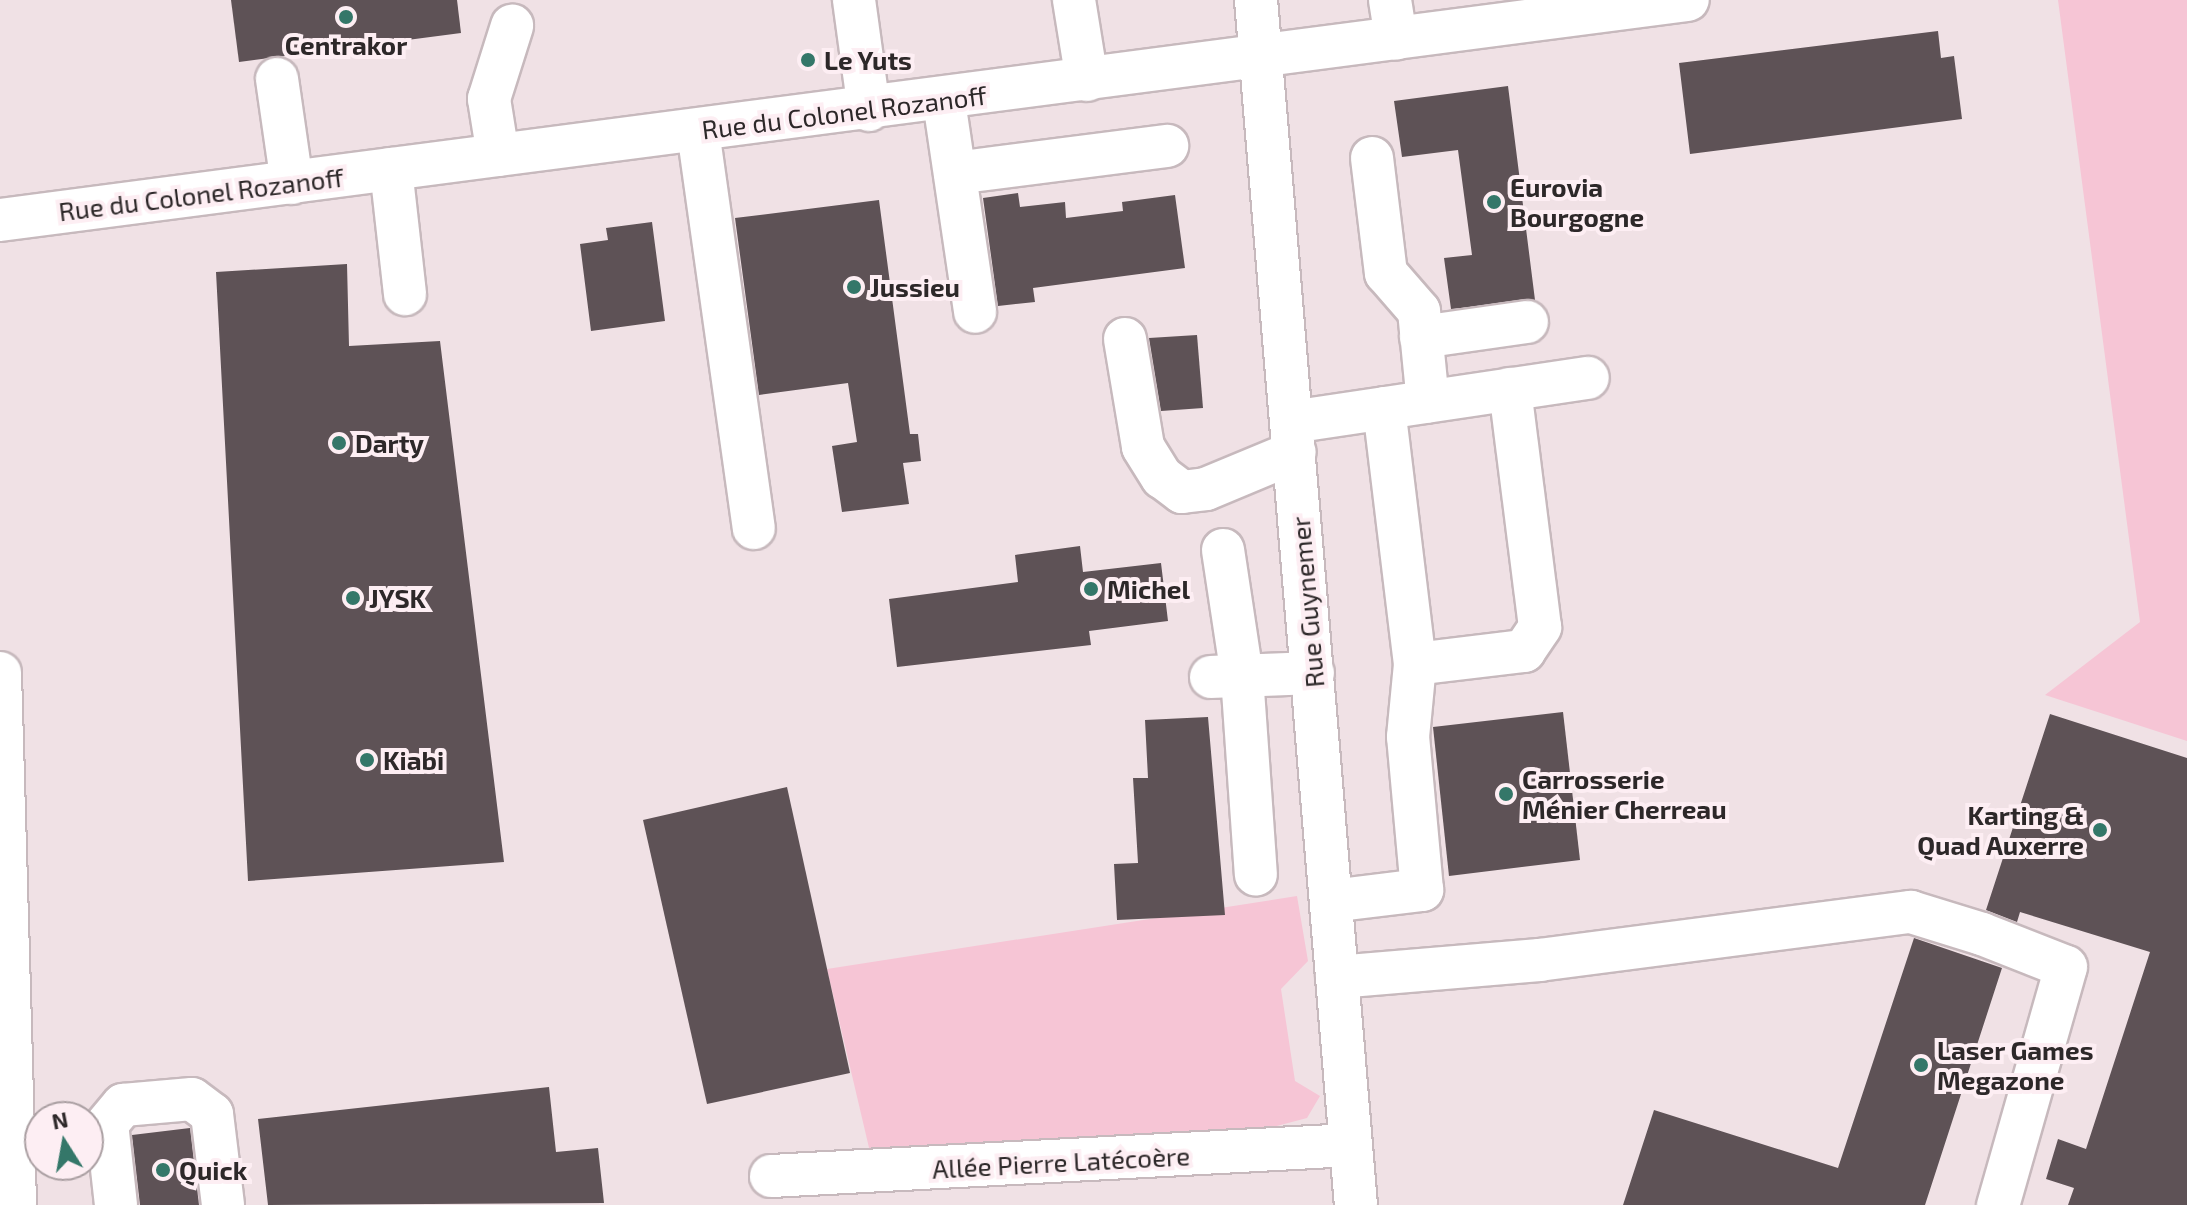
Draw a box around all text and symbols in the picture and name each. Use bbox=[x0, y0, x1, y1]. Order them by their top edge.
marker: Centrakor bbox=[337, 8, 355, 26]
place label: Centrakor bbox=[285, 29, 407, 61]
place label: Le Yuts bbox=[824, 44, 913, 76]
marker: Le Yuts bbox=[799, 51, 817, 69]
street label: Rue du Colonel Rozanoff bbox=[699, 79, 989, 145]
street label: Rue du Colonel Rozanoff bbox=[56, 161, 346, 227]
place label: Eurovia Bourgogne bbox=[1510, 171, 1644, 232]
marker: Eurovia Bourgogne bbox=[1485, 193, 1503, 211]
place label: Jussieu bbox=[870, 271, 960, 303]
marker: Jussieu bbox=[845, 278, 863, 296]
place label: Darty bbox=[355, 427, 424, 459]
marker: Darty bbox=[330, 434, 348, 452]
street label: Rue Guynemer bbox=[1284, 515, 1330, 689]
place label: Michel bbox=[1107, 573, 1190, 605]
marker: Michel bbox=[1082, 580, 1100, 598]
place label: JYSK bbox=[369, 582, 426, 614]
marker: JYSK bbox=[344, 589, 362, 607]
place label: Kiabi bbox=[383, 744, 444, 776]
marker: Kiabi bbox=[358, 751, 376, 769]
place label: Carrosserie Ménier Cherreau bbox=[1522, 763, 1727, 824]
marker: Carrosserie Ménier Cherreau bbox=[1497, 785, 1515, 803]
place label: Karting & Quad Auxerre bbox=[1917, 799, 2084, 860]
marker: Karting & Quad Auxerre bbox=[2091, 821, 2109, 839]
place label: Laser Games Megazone bbox=[1937, 1034, 2094, 1096]
marker: Laser Games Megazone bbox=[1912, 1056, 1930, 1074]
north arrow bbox=[24, 1101, 104, 1181]
text: N bbox=[50, 1105, 70, 1134]
street label: Allée Pierre Latécoère bbox=[931, 1140, 1191, 1184]
place label: Quick bbox=[179, 1154, 247, 1186]
marker: Quick bbox=[154, 1161, 172, 1179]

